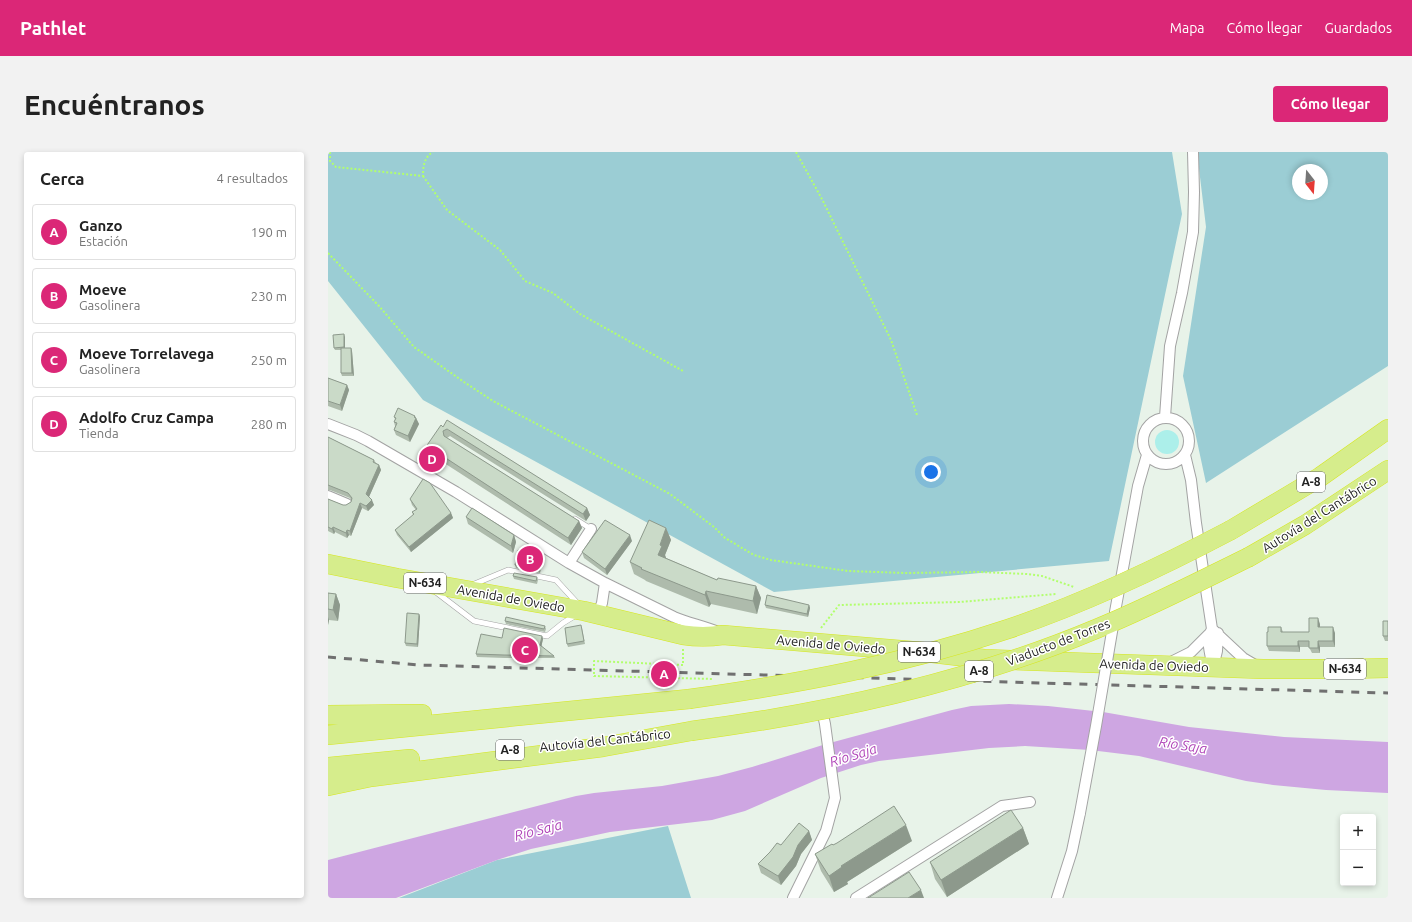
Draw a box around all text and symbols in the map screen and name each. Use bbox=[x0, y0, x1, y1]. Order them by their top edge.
text: Pathlet bbox=[20, 17, 86, 39]
text: Mapa bbox=[1170, 20, 1205, 36]
text: Cómo llegar bbox=[1227, 20, 1302, 36]
text: Guardados bbox=[1324, 20, 1392, 36]
button: Cómo llegar bbox=[1273, 86, 1388, 122]
text: Encuéntranos bbox=[24, 89, 205, 120]
north arrow bbox=[1292, 164, 1328, 200]
text: Cerca bbox=[40, 169, 85, 188]
text: 4 resultados bbox=[217, 171, 288, 185]
text: Ganzo bbox=[79, 217, 122, 234]
text: A bbox=[49, 225, 59, 239]
text: 190 m bbox=[251, 225, 287, 239]
text: Estación bbox=[79, 234, 128, 248]
text: Moeve bbox=[79, 281, 127, 298]
text: B bbox=[50, 289, 58, 303]
text: 230 m bbox=[251, 289, 287, 303]
text: Gasolinera bbox=[79, 298, 140, 312]
text: Moeve Torrelavega bbox=[79, 345, 214, 362]
text: C bbox=[50, 353, 58, 367]
text: 250 m bbox=[251, 353, 287, 367]
text: Gasolinera bbox=[79, 362, 140, 376]
text: Adolfo Cruz Campa bbox=[79, 409, 214, 426]
text: D bbox=[49, 417, 59, 431]
text: 280 m bbox=[251, 417, 287, 431]
text: Tienda bbox=[79, 426, 119, 440]
pin: D bbox=[419, 444, 445, 474]
your location bbox=[921, 462, 941, 482]
road number: A-8 bbox=[1297, 472, 1325, 492]
street label: Autovía del Cantábrico bbox=[1259, 473, 1379, 555]
pin: B bbox=[517, 544, 543, 574]
road number: N-634 bbox=[404, 573, 446, 593]
street label: Avenida de Oviedo bbox=[456, 582, 566, 614]
street label: Viaducto de Torres bbox=[1004, 616, 1112, 668]
street label: Avenida de Oviedo bbox=[776, 632, 886, 656]
pin: C bbox=[512, 635, 538, 665]
road number: N-634 bbox=[898, 642, 940, 662]
street label: Avenida de Oviedo bbox=[1099, 656, 1209, 674]
pin: A bbox=[651, 659, 677, 689]
road number: N-634 bbox=[1324, 659, 1366, 679]
road number: A-8 bbox=[965, 661, 993, 681]
street label: Autovía del Cantábrico bbox=[539, 726, 671, 754]
water label: Río Saja bbox=[1158, 733, 1209, 757]
road number: A-8 bbox=[496, 740, 524, 760]
water label: Río Saja bbox=[827, 740, 879, 770]
map controls bbox=[1340, 814, 1376, 886]
button: + bbox=[1340, 814, 1376, 850]
water label: Río Saja bbox=[513, 816, 564, 844]
button: − bbox=[1340, 850, 1376, 886]

